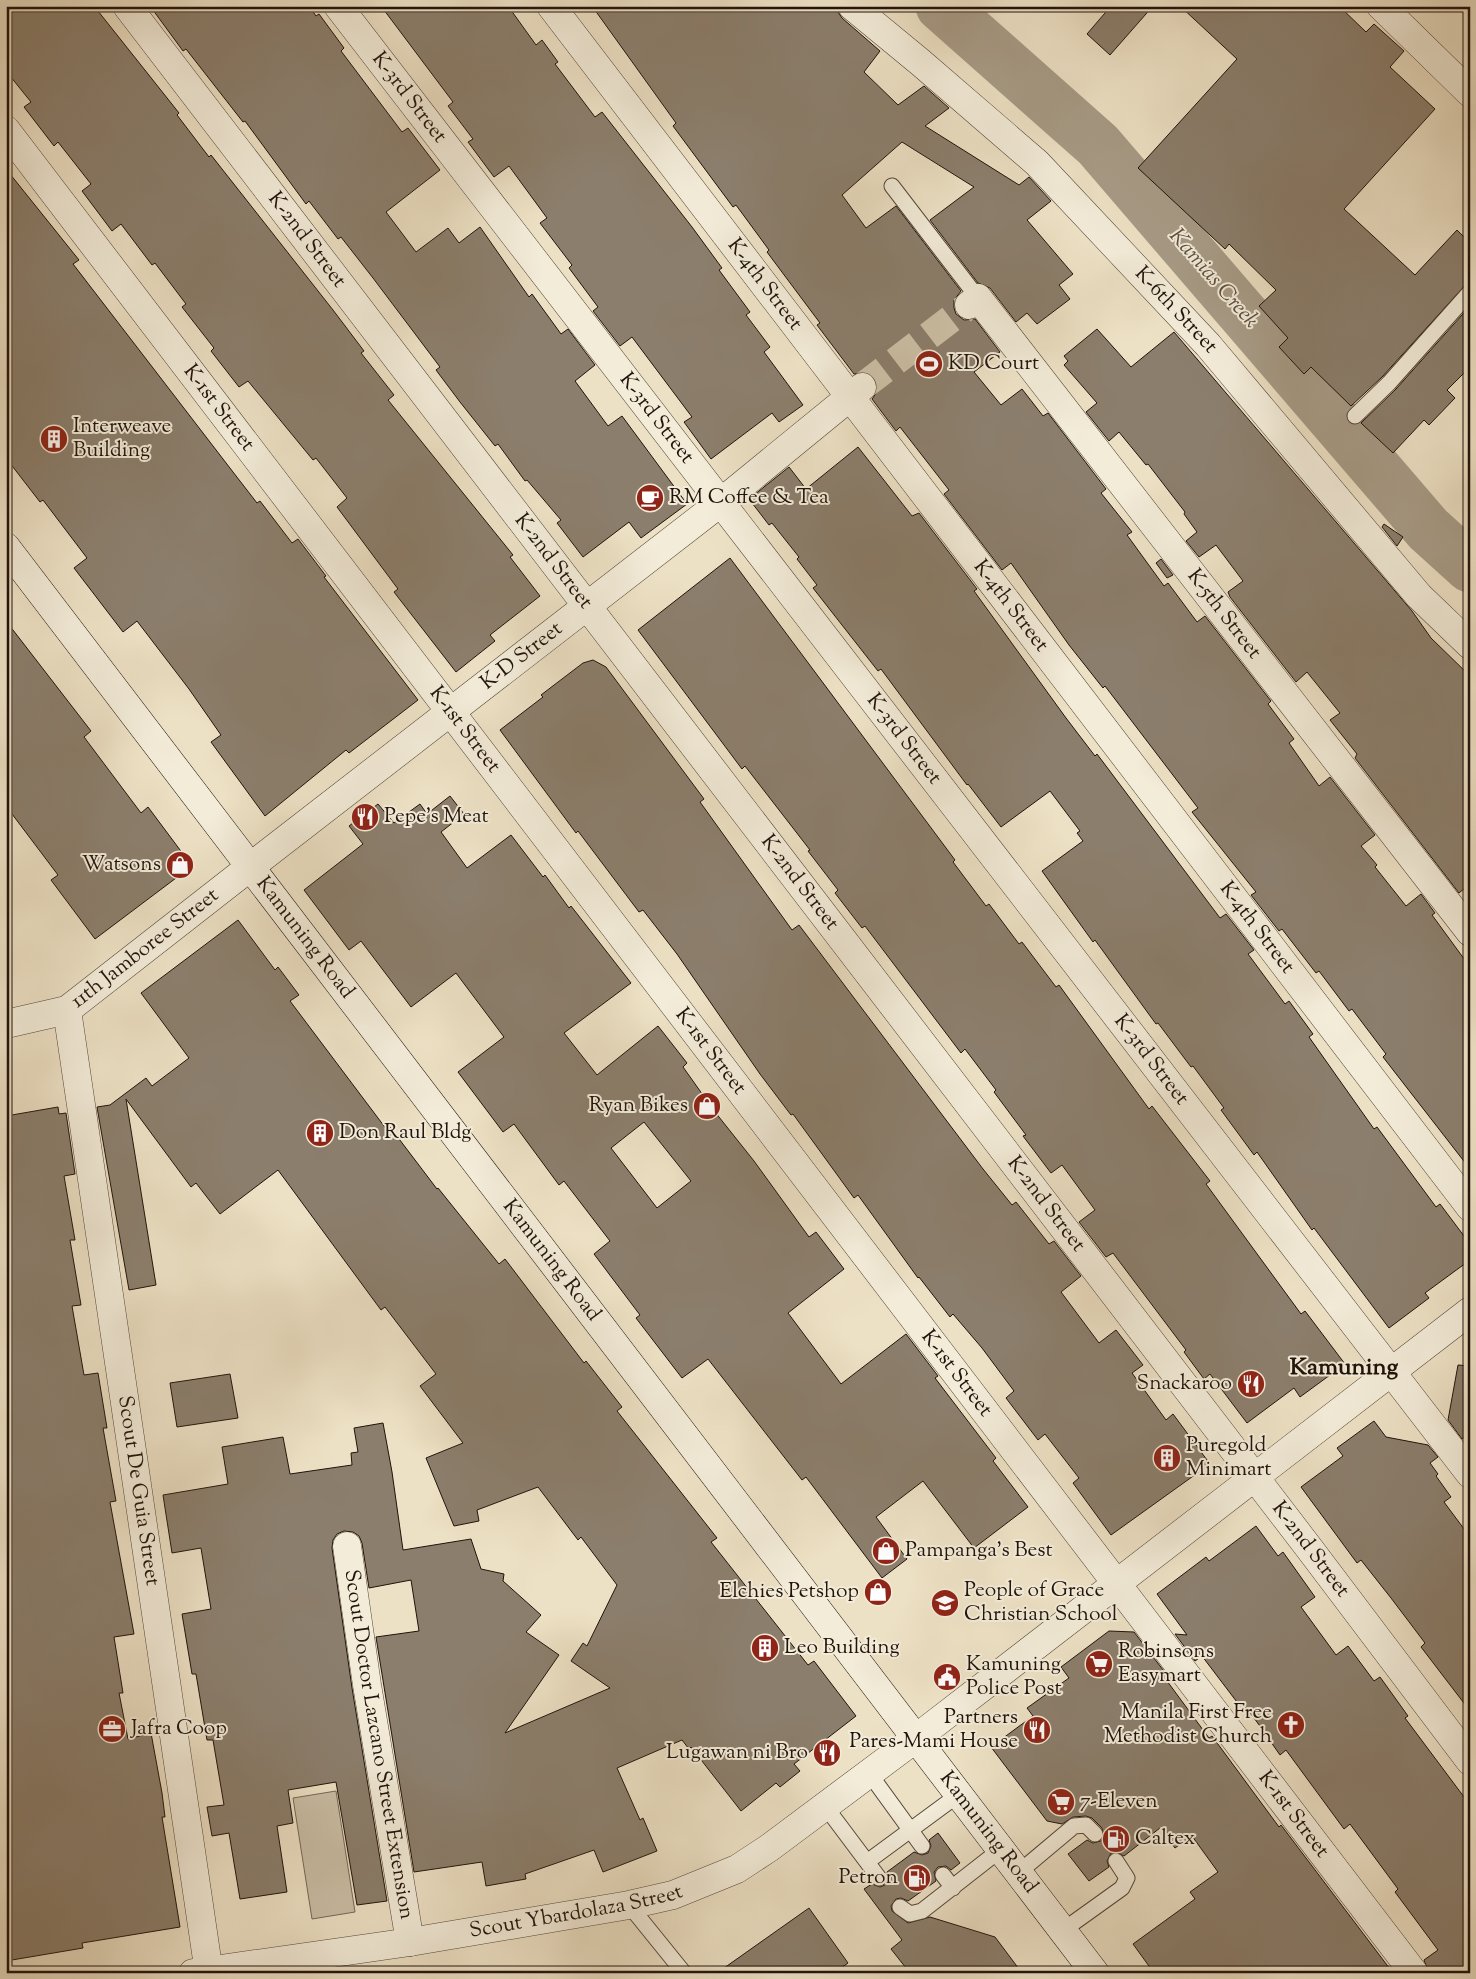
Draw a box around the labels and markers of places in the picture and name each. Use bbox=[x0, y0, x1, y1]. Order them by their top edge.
sports icon: KD Court bbox=[914, 349, 944, 379]
place label: KD Court bbox=[948, 349, 1039, 379]
place label: Interweave Building bbox=[73, 412, 171, 466]
building icon: Interweave Building bbox=[39, 424, 69, 454]
cafe icon: RM Coffee & Tea bbox=[635, 483, 665, 513]
place label: RM Coffee & Tea bbox=[669, 483, 829, 513]
restaurant icon: Pepe's Meat bbox=[350, 802, 380, 832]
place label: Pepe's Meat bbox=[384, 802, 489, 832]
place label: Watsons bbox=[82, 850, 161, 880]
shop icon: Watsons bbox=[165, 850, 195, 880]
place label: Ryan Bikes bbox=[589, 1091, 688, 1121]
shop icon: Ryan Bikes bbox=[692, 1091, 722, 1121]
building icon: Don Raul Bldg bbox=[305, 1118, 335, 1148]
place label: Don Raul Bldg bbox=[339, 1118, 472, 1148]
place label: Snackaroo bbox=[1137, 1369, 1232, 1399]
restaurant icon: Snackaroo bbox=[1236, 1369, 1266, 1399]
place label: Puregold Minimart bbox=[1186, 1431, 1271, 1485]
building icon: Puregold Minimart bbox=[1152, 1443, 1182, 1473]
shop icon: Pampanga's Best bbox=[871, 1536, 901, 1566]
place label: Pampanga's Best bbox=[905, 1536, 1053, 1566]
place label: People of Grace Christian School bbox=[964, 1576, 1118, 1630]
place label: Elchies Petshop bbox=[719, 1577, 859, 1607]
shop icon: Elchies Petshop bbox=[863, 1577, 893, 1607]
school or university icon: People of Grace Christian School bbox=[930, 1588, 960, 1618]
building icon: Leo Building bbox=[750, 1633, 780, 1663]
place label: Leo Building bbox=[784, 1633, 900, 1663]
place label: Robinsons Easymart bbox=[1118, 1637, 1214, 1691]
supermarket icon: Robinsons Easymart bbox=[1084, 1649, 1114, 1679]
place label: Kamuning Police Post bbox=[966, 1650, 1062, 1704]
public building icon: Kamuning Police Post bbox=[932, 1662, 962, 1692]
place label: Manila First Free Methodist Church bbox=[1104, 1698, 1272, 1752]
place label: Partners Pares-Mami House bbox=[849, 1703, 1018, 1757]
church icon: Manila First Free Methodist Church bbox=[1276, 1710, 1306, 1740]
office icon: Jafra Coop bbox=[97, 1714, 127, 1744]
place label: Jafra Coop bbox=[130, 1714, 227, 1744]
restaurant icon: Partners Pares-Mami House bbox=[1022, 1715, 1052, 1745]
place label: Lugawan ni Bro bbox=[666, 1738, 808, 1768]
restaurant icon: Lugawan ni Bro bbox=[812, 1738, 842, 1768]
supermarket icon: 7-Eleven bbox=[1046, 1787, 1076, 1817]
place label: 7-Eleven bbox=[1080, 1787, 1158, 1817]
fuel station icon: Caltex bbox=[1101, 1824, 1131, 1854]
place label: Caltex bbox=[1135, 1824, 1195, 1854]
place label: Petron bbox=[838, 1863, 898, 1893]
fuel station icon: Petron bbox=[902, 1863, 932, 1893]

